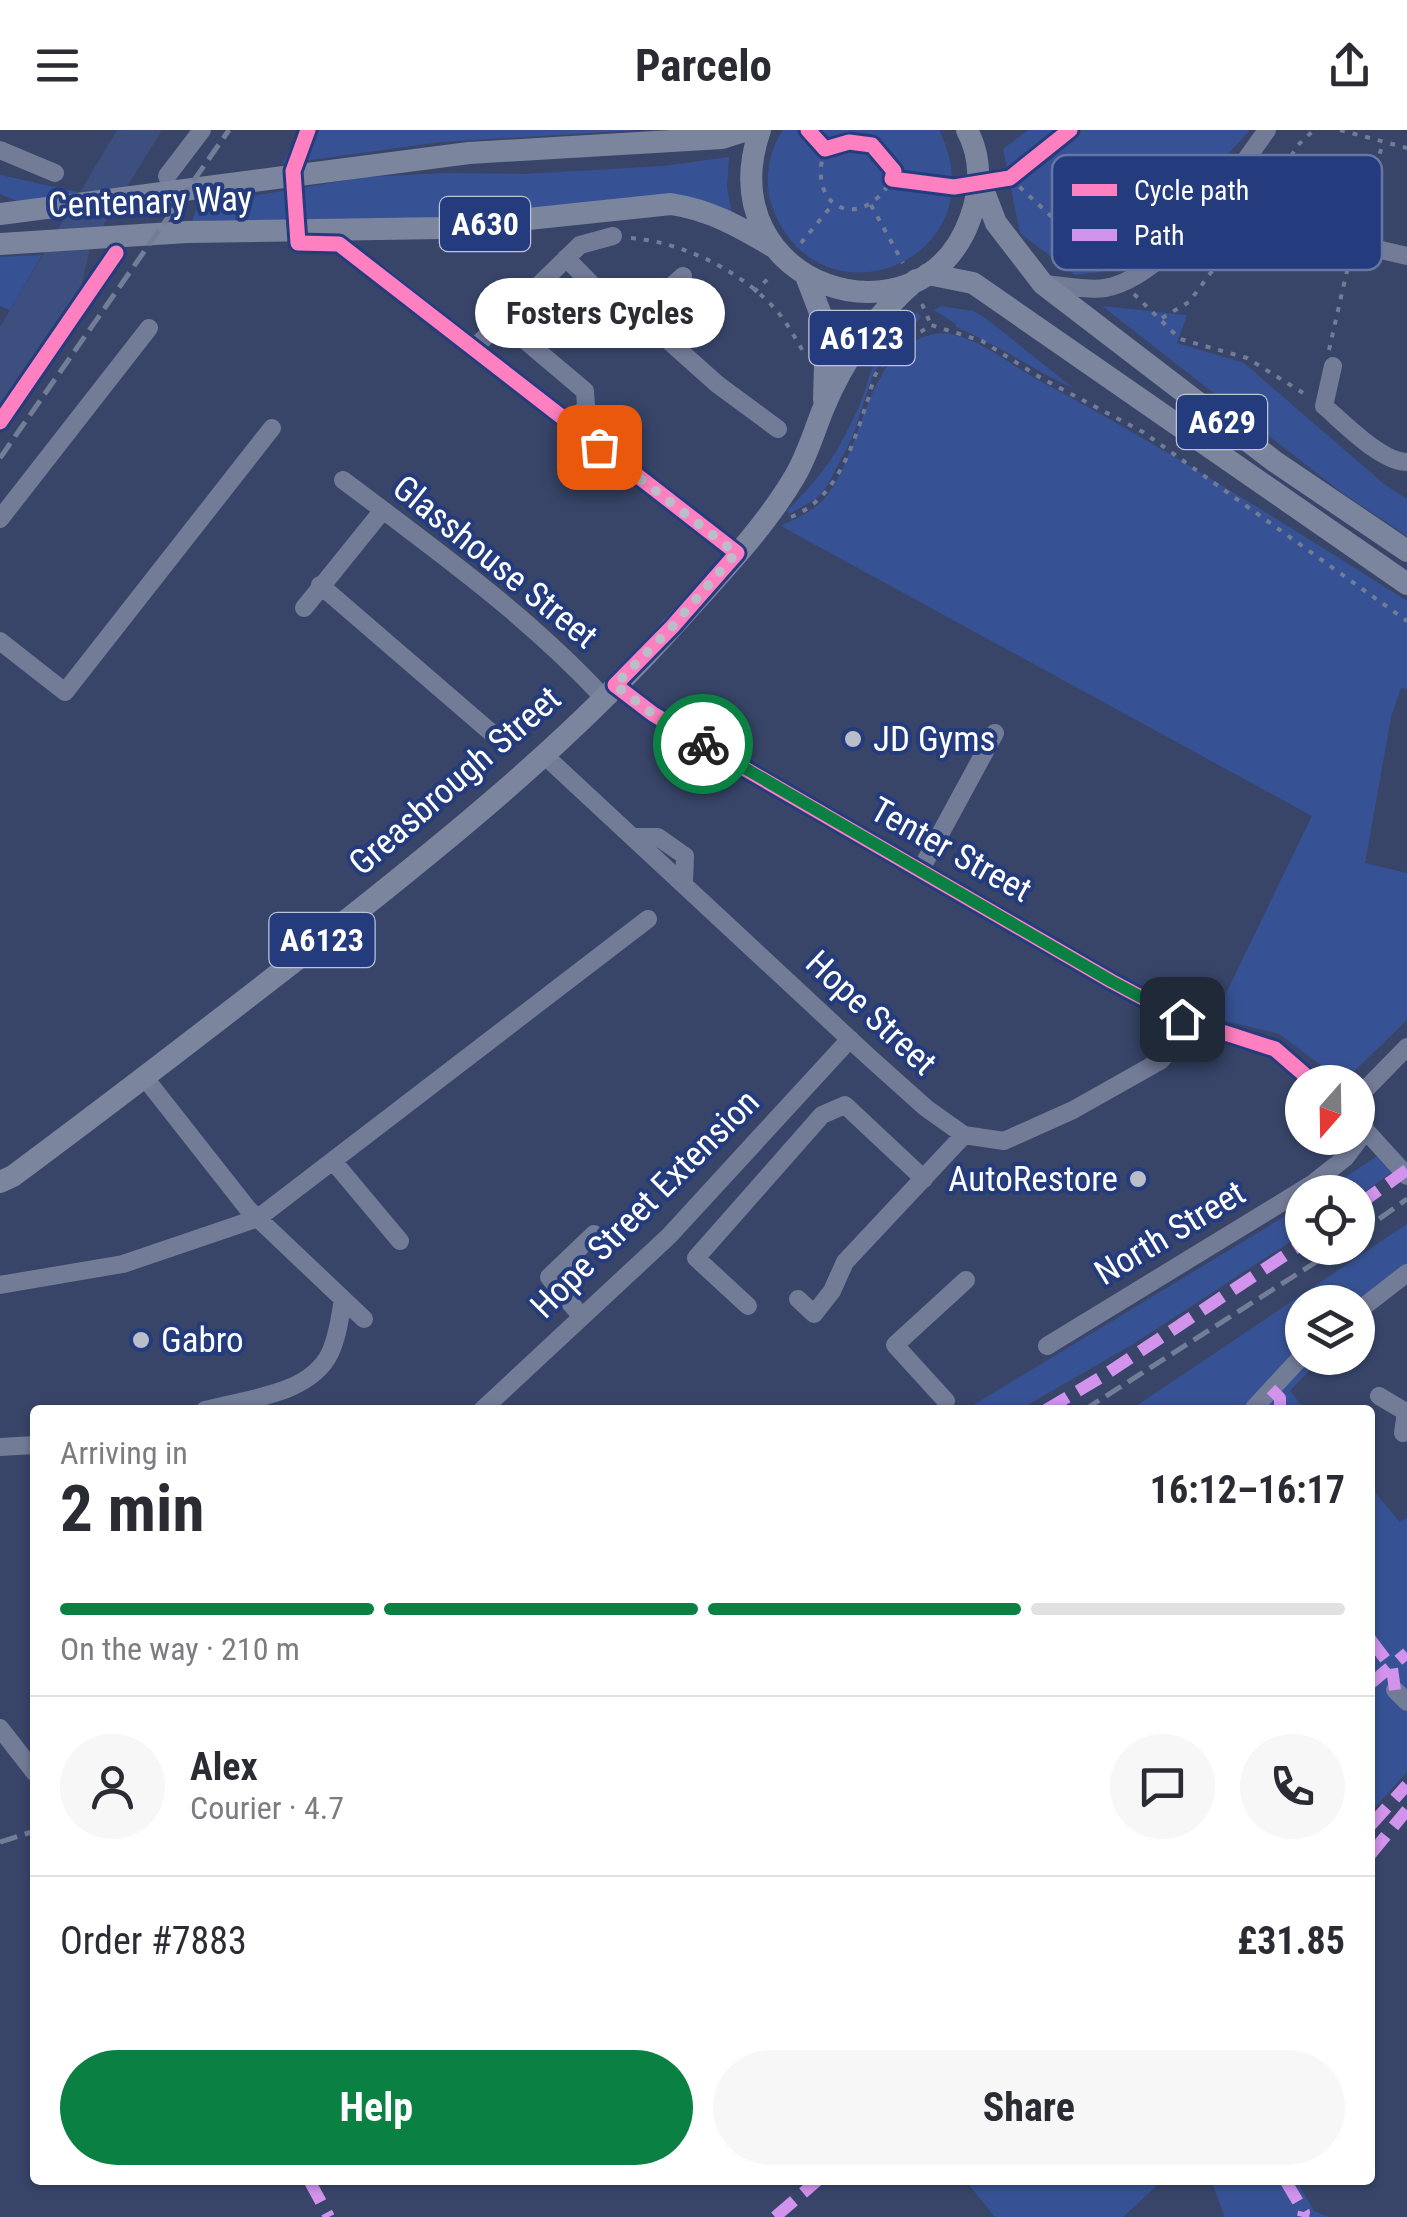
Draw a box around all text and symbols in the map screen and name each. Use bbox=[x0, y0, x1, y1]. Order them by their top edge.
icon: menu bbox=[30, 38, 85, 93]
icon: share bbox=[1322, 38, 1377, 93]
text: Parcelo bbox=[635, 39, 772, 92]
legend bbox=[1052, 155, 1382, 270]
text: Cycle path bbox=[1134, 174, 1249, 207]
street label: Centenary Way bbox=[47, 178, 253, 226]
road number: A630 bbox=[440, 197, 530, 251]
text: Path bbox=[1134, 219, 1185, 252]
callout: Fosters Cycles bbox=[474, 277, 724, 347]
text: Fosters Cycles bbox=[506, 294, 694, 332]
road number: A6123 bbox=[810, 311, 914, 365]
road number: A629 bbox=[1177, 395, 1267, 449]
pin bbox=[557, 405, 642, 490]
icon: bag bbox=[572, 420, 627, 475]
street label: Glasshouse Street bbox=[384, 467, 606, 657]
street label: Greasbrough Street bbox=[341, 678, 569, 884]
courier bbox=[653, 694, 753, 794]
icon: bike bbox=[676, 717, 731, 772]
place label: JD Gyms bbox=[873, 719, 996, 760]
marker: JD Gyms bbox=[842, 728, 864, 750]
street label: Tenter Street bbox=[864, 789, 1038, 911]
road number: A6123 bbox=[270, 913, 374, 967]
street label: Hope Street bbox=[797, 942, 945, 1084]
pin bbox=[1140, 977, 1225, 1062]
icon: home bbox=[1155, 992, 1210, 1047]
north arrow bbox=[1285, 1065, 1375, 1155]
map controls bbox=[1285, 1065, 1375, 1375]
street label: Hope Street Extension bbox=[522, 1081, 768, 1327]
place label: AutoRestore bbox=[948, 1159, 1118, 1200]
marker: AutoRestore bbox=[1127, 1168, 1149, 1190]
street label: North Street bbox=[1087, 1172, 1253, 1294]
button: locate bbox=[1285, 1175, 1375, 1265]
button: layers bbox=[1285, 1285, 1375, 1375]
place label: Gabro bbox=[161, 1320, 244, 1361]
marker: Gabro bbox=[130, 1329, 152, 1351]
text: Arriving in bbox=[60, 1434, 188, 1472]
text: 16:12–16:17 bbox=[1150, 1468, 1345, 1512]
text: 2 min bbox=[60, 1471, 204, 1547]
text: On the way · 210 m bbox=[60, 1630, 300, 1668]
button: person bbox=[60, 1734, 165, 1839]
button: chat bbox=[1110, 1734, 1215, 1839]
button: phone bbox=[1240, 1734, 1345, 1839]
text: Alex bbox=[190, 1745, 258, 1789]
text: Courier · 4.7 bbox=[190, 1789, 344, 1827]
text: Order #7883 bbox=[60, 1919, 247, 1963]
text: £31.85 bbox=[1237, 1919, 1345, 1963]
button: Help bbox=[60, 2050, 693, 2165]
button: Share bbox=[713, 2050, 1345, 2165]

